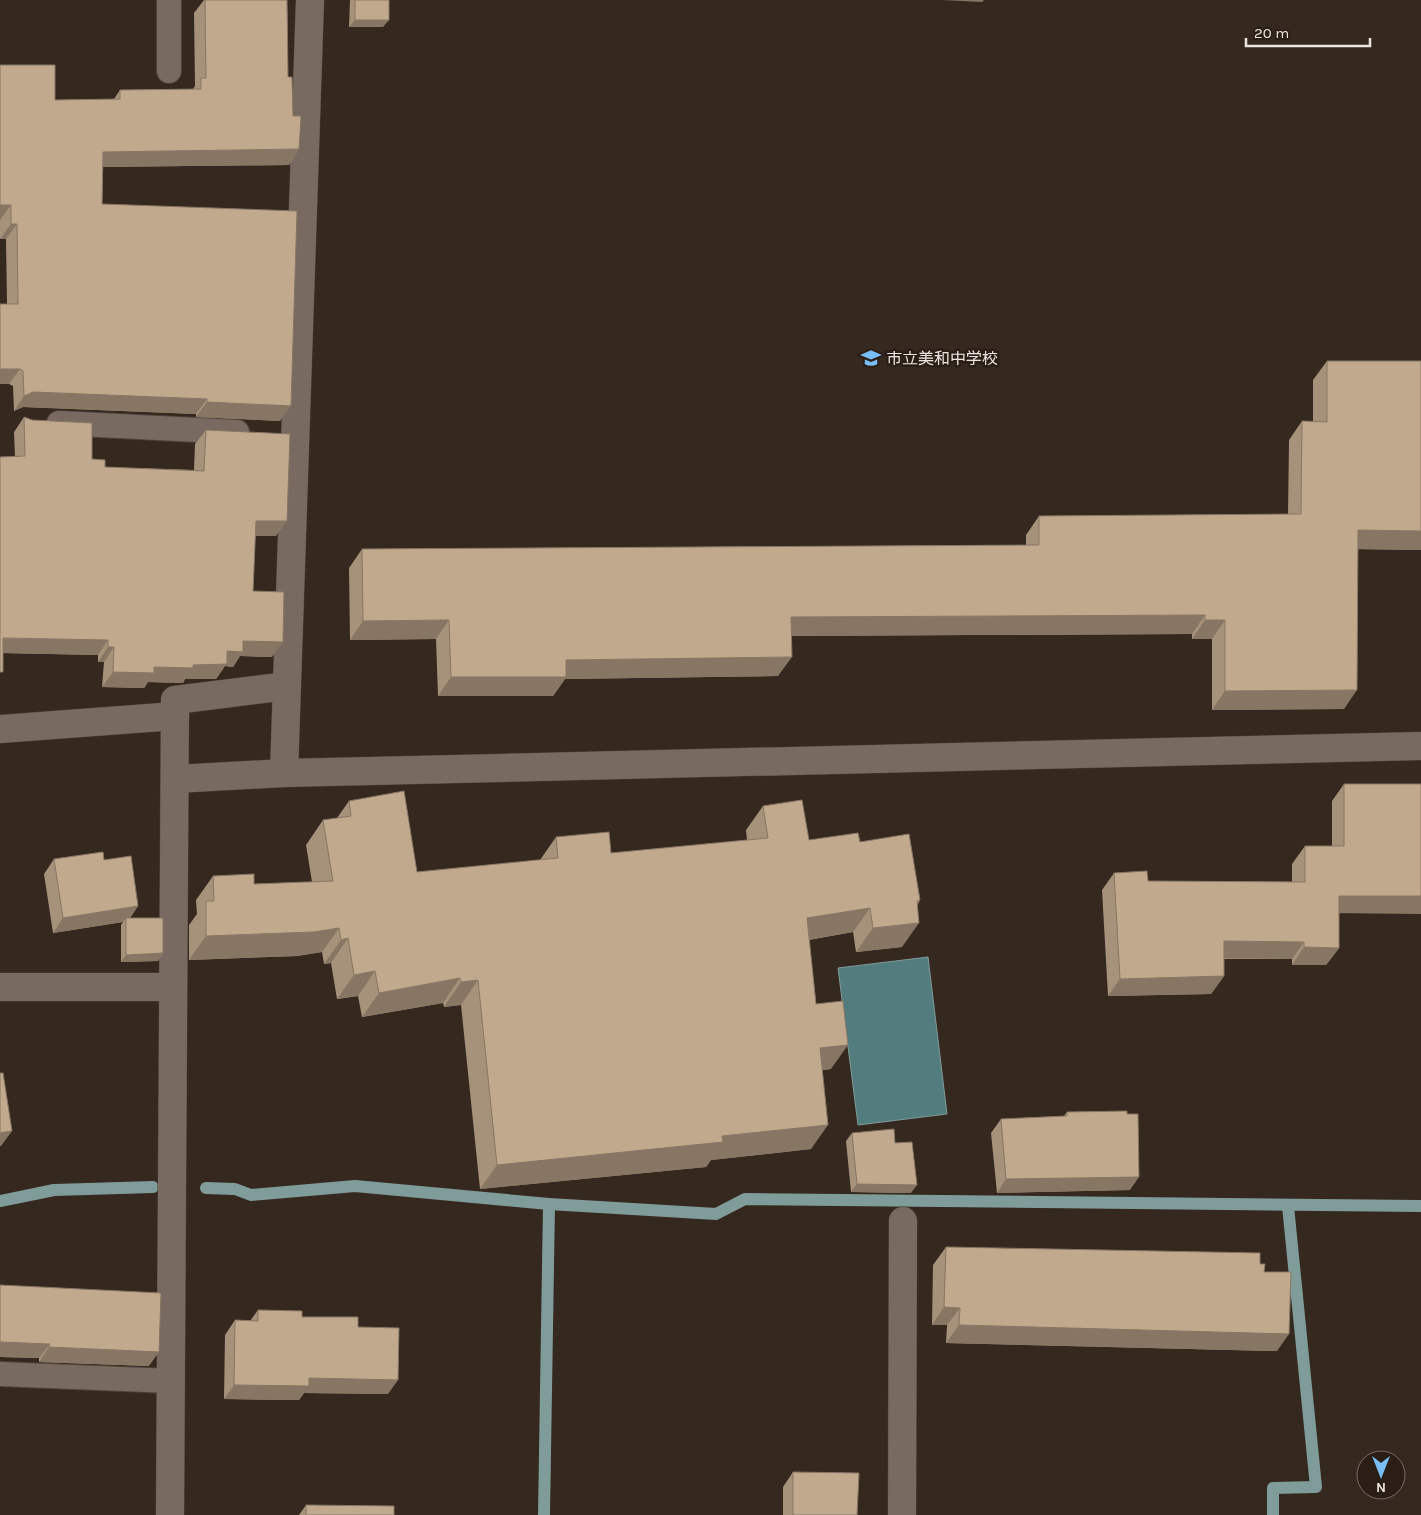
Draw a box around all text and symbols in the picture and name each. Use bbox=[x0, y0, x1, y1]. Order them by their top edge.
scale bar bbox=[1246, 15, 1370, 47]
text: 20 m bbox=[1254, 24, 1289, 42]
school or university icon: 市立美和中学校 bbox=[860, 347, 882, 369]
place label: 市立美和中学校 bbox=[886, 349, 998, 368]
north arrow bbox=[1356, 1450, 1406, 1500]
text: N bbox=[1376, 1479, 1386, 1496]

